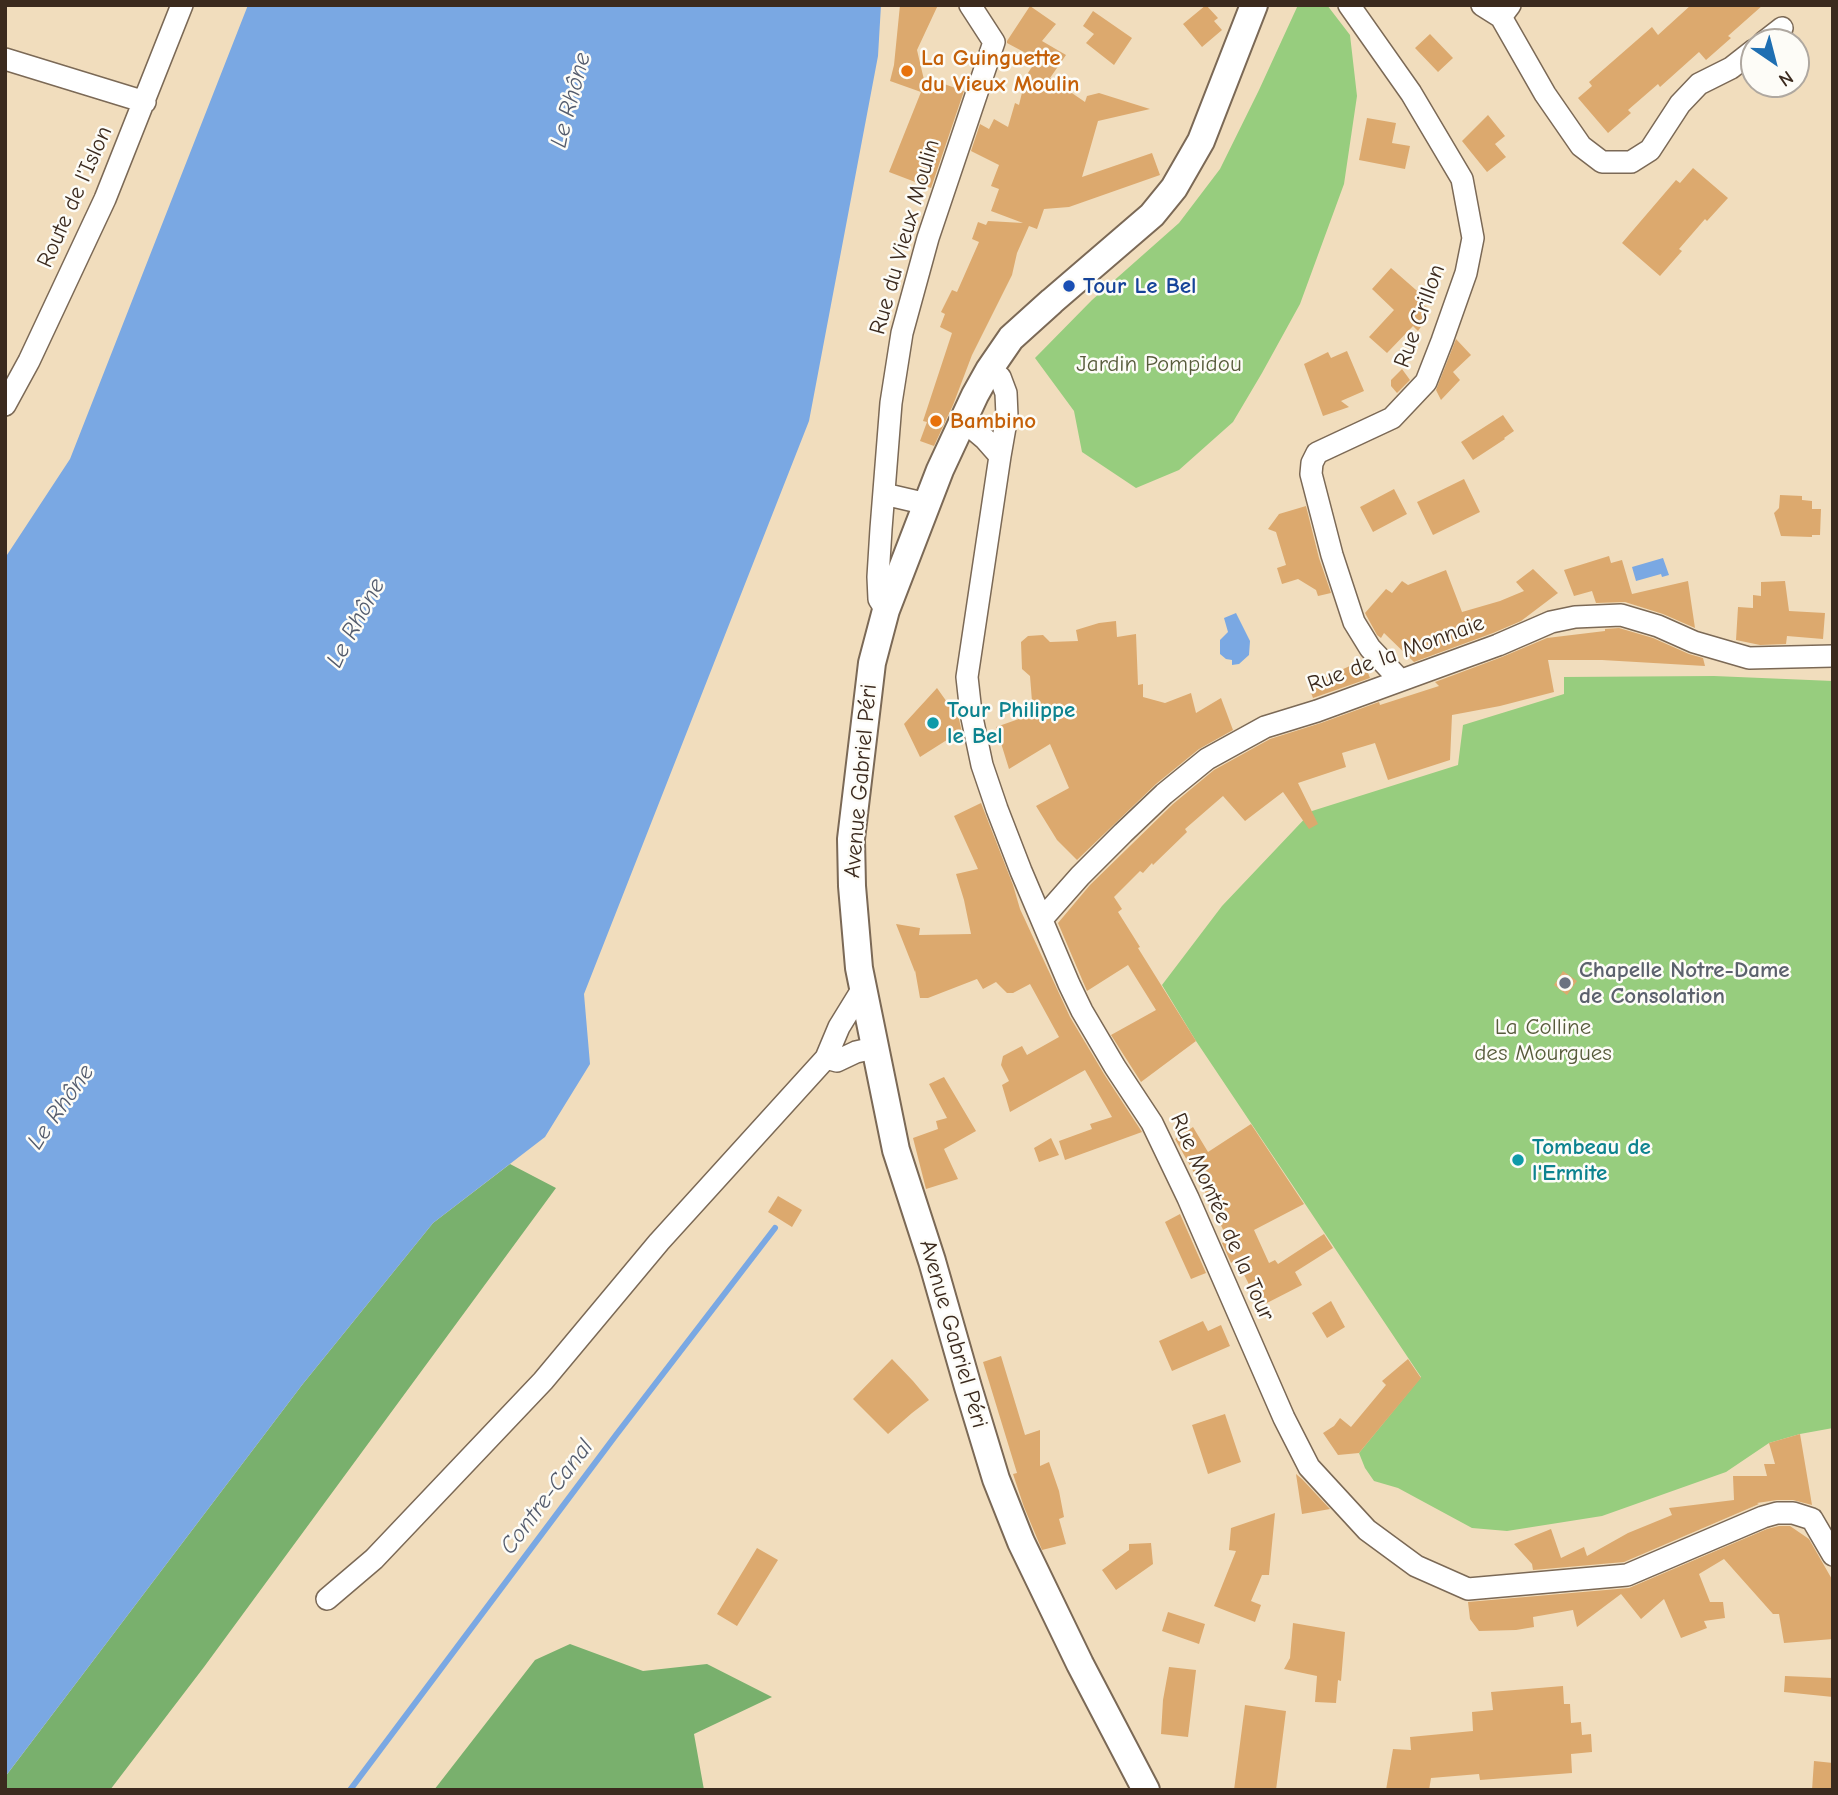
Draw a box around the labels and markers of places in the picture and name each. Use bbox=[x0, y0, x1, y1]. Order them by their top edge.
place label: La Guinguette du Vieux Moulin bbox=[921, 44, 1080, 98]
marker: La Guinguette du Vieux Moulin bbox=[899, 63, 915, 79]
place label: Tour Le Bel bbox=[1083, 272, 1197, 300]
marker: Tour Le Bel bbox=[1061, 278, 1077, 294]
place label: Bambino bbox=[950, 407, 1036, 435]
marker: Bambino bbox=[928, 413, 944, 429]
place label: Tour Philippe le Bel bbox=[947, 696, 1075, 750]
marker: Tour Philippe le Bel bbox=[925, 715, 941, 731]
place label: Chapelle Notre-Dame de Consolation bbox=[1579, 956, 1789, 1010]
marker: Chapelle Notre-Dame de Consolation bbox=[1557, 975, 1573, 991]
place label: Tombeau de l'Ermite bbox=[1532, 1133, 1651, 1187]
marker: Tombeau de l'Ermite bbox=[1510, 1152, 1526, 1168]

